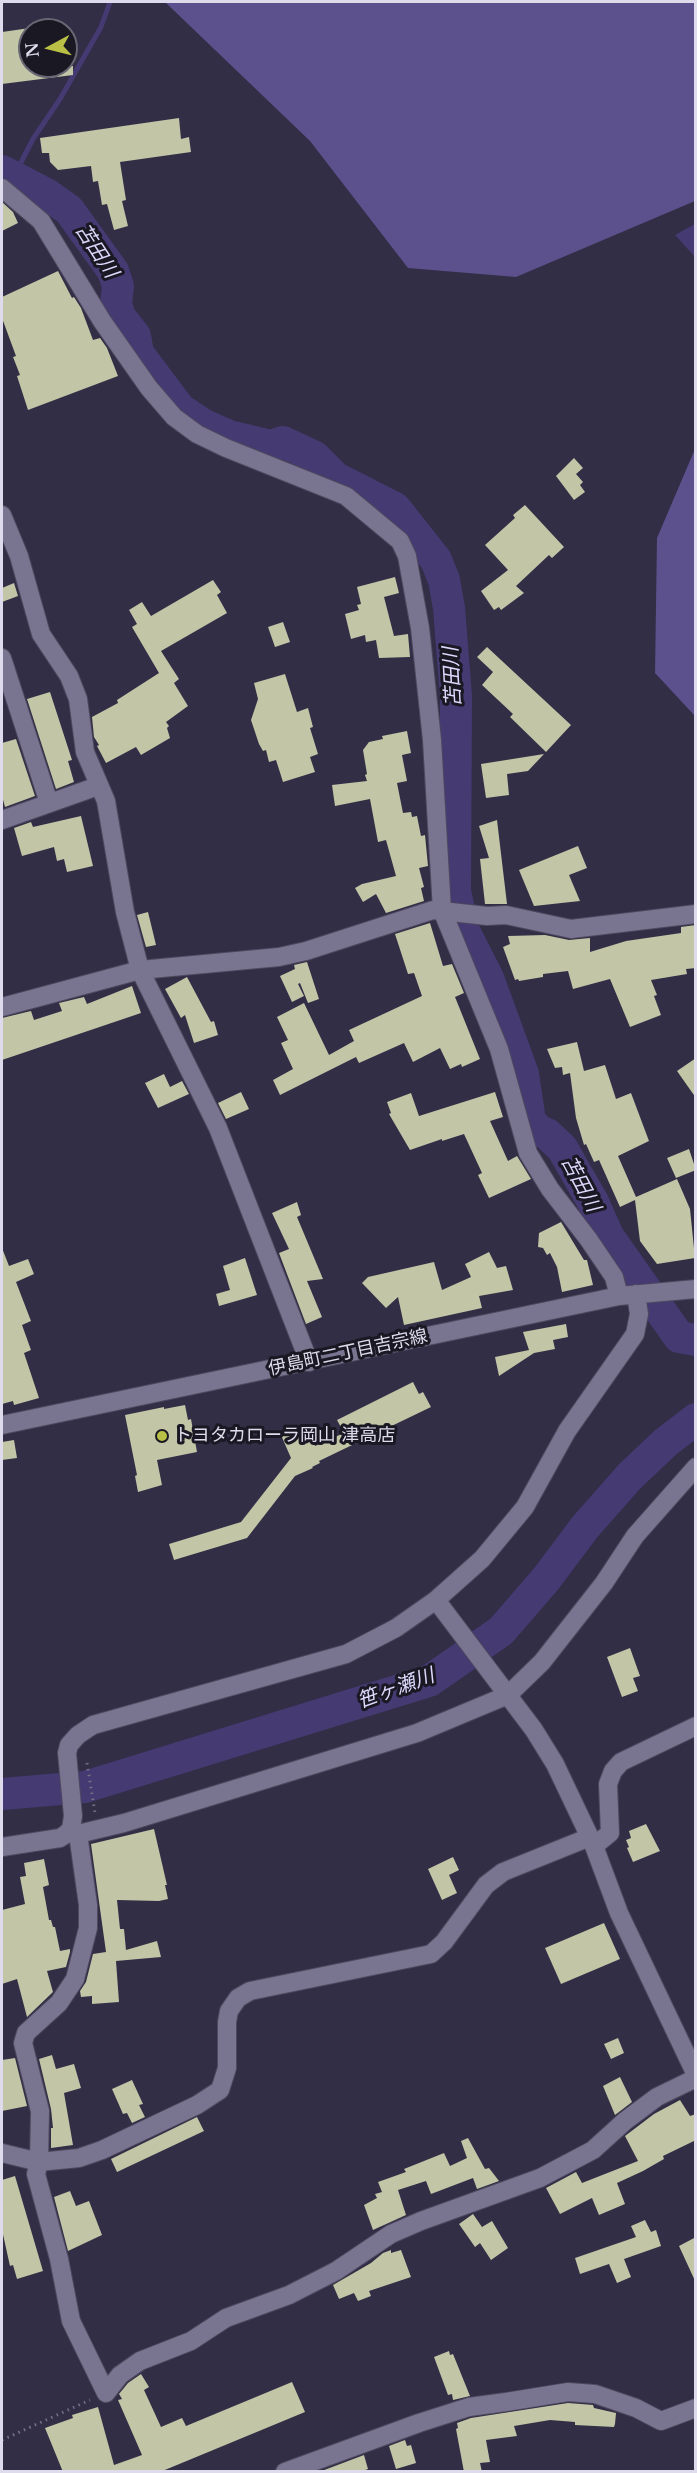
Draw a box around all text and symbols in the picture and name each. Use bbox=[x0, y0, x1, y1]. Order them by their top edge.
north arrow bbox=[18, 18, 78, 78]
text: N bbox=[21, 41, 43, 59]
water label: 苫田川 bbox=[70, 219, 122, 283]
water label: 苫田川 bbox=[439, 646, 467, 708]
water label: 苫田川 bbox=[555, 1152, 605, 1216]
street label: 伊島町二丁目吉宗線 bbox=[267, 1326, 429, 1380]
place label: トヨタカローラ岡山 津高店 bbox=[174, 1425, 395, 1447]
marker: トヨタカローラ岡山 津高店 bbox=[155, 1429, 169, 1443]
water label: 笹ヶ瀬川 bbox=[354, 1664, 438, 1714]

